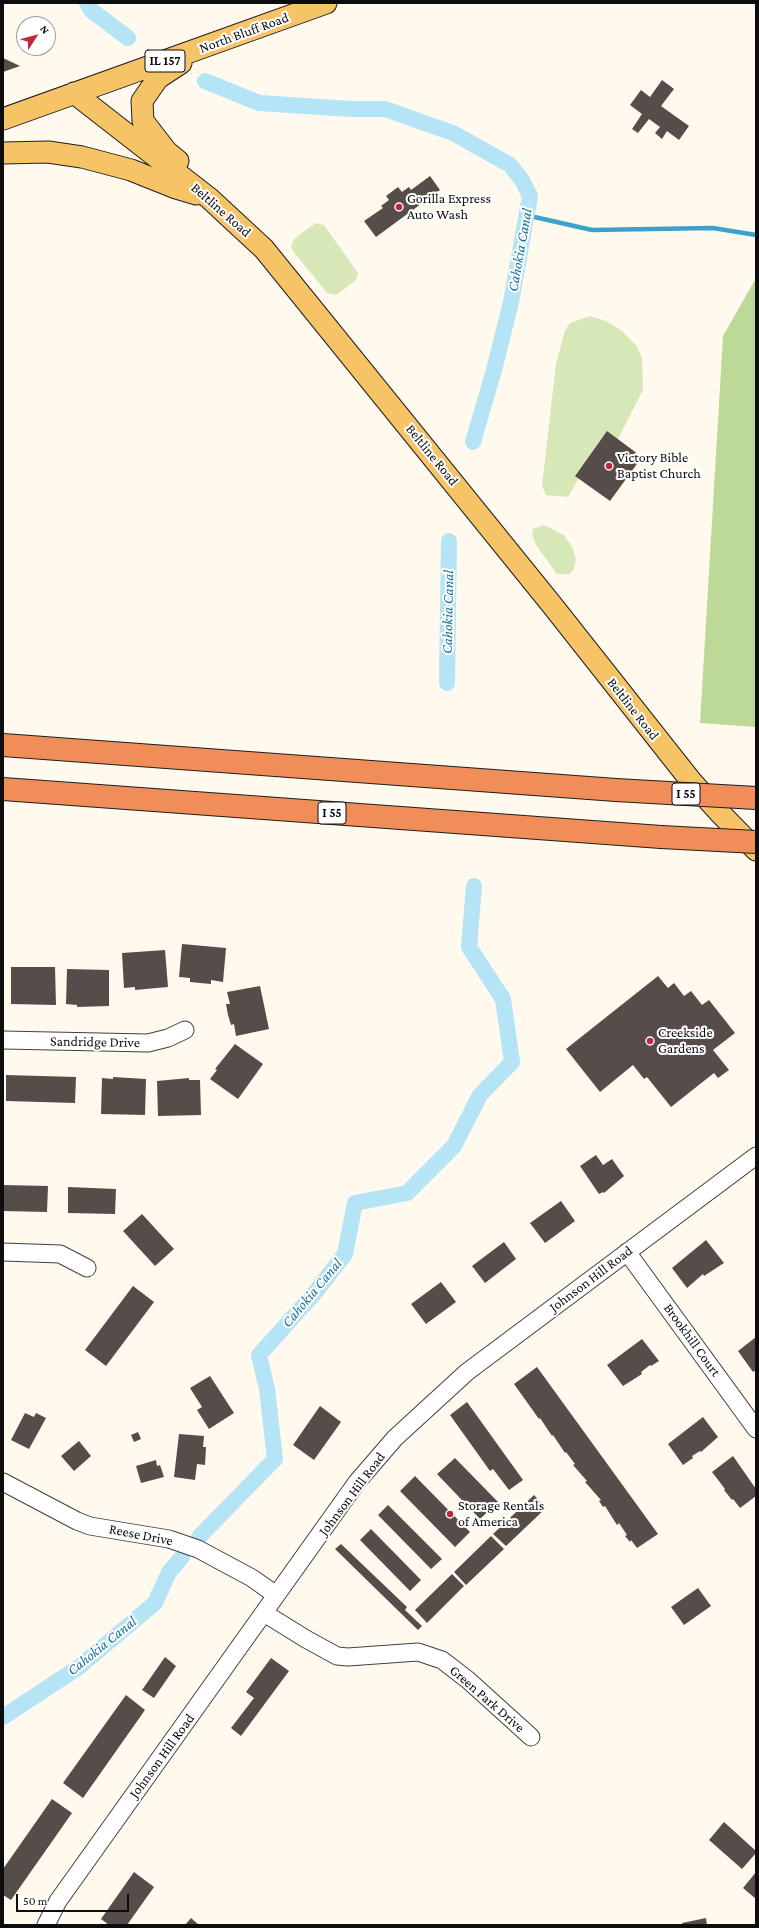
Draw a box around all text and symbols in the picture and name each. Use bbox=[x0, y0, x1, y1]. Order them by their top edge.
street label: North Bluff Road bbox=[197, 9, 291, 57]
north arrow bbox=[16, 16, 56, 56]
text: N bbox=[38, 23, 52, 36]
road number: IL 157 bbox=[145, 50, 185, 72]
street label: Beltline Road bbox=[188, 179, 254, 241]
place label: Gorilla Express Auto Wash bbox=[407, 191, 491, 224]
marker: Gorilla Express Auto Wash bbox=[394, 202, 404, 212]
water label: Cahokia Canal bbox=[504, 207, 536, 293]
street label: Beltline Road bbox=[402, 421, 462, 489]
place label: Victory Bible Baptist Church bbox=[617, 450, 701, 482]
marker: Victory Bible Baptist Church bbox=[604, 461, 614, 471]
water label: Cahokia Canal bbox=[438, 570, 458, 654]
street label: Beltline Road bbox=[604, 675, 662, 743]
road number: I 55 bbox=[672, 783, 700, 805]
road number: I 55 bbox=[318, 802, 346, 824]
place label: Creekside Gardens bbox=[658, 1025, 713, 1058]
street label: Sandridge Drive bbox=[50, 1033, 140, 1051]
marker: Creekside Gardens bbox=[645, 1036, 655, 1046]
street label: Johnson Hill Road bbox=[546, 1242, 636, 1316]
water label: Cahokia Canal bbox=[278, 1255, 346, 1331]
street label: Brookhill Court bbox=[660, 1300, 724, 1380]
street label: Johnson Hill Road bbox=[315, 1449, 389, 1539]
place label: Storage Rentals of America bbox=[458, 1498, 544, 1530]
marker: Storage Rentals of America bbox=[445, 1509, 455, 1519]
street label: Reese Drive bbox=[108, 1521, 174, 1549]
water label: Cahokia Canal bbox=[64, 1613, 140, 1679]
street label: Green Park Drive bbox=[446, 1662, 528, 1736]
street label: Johnson Hill Road bbox=[126, 1711, 198, 1801]
scale bar bbox=[18, 1886, 131, 1912]
text: 50 m bbox=[23, 1894, 47, 1908]

